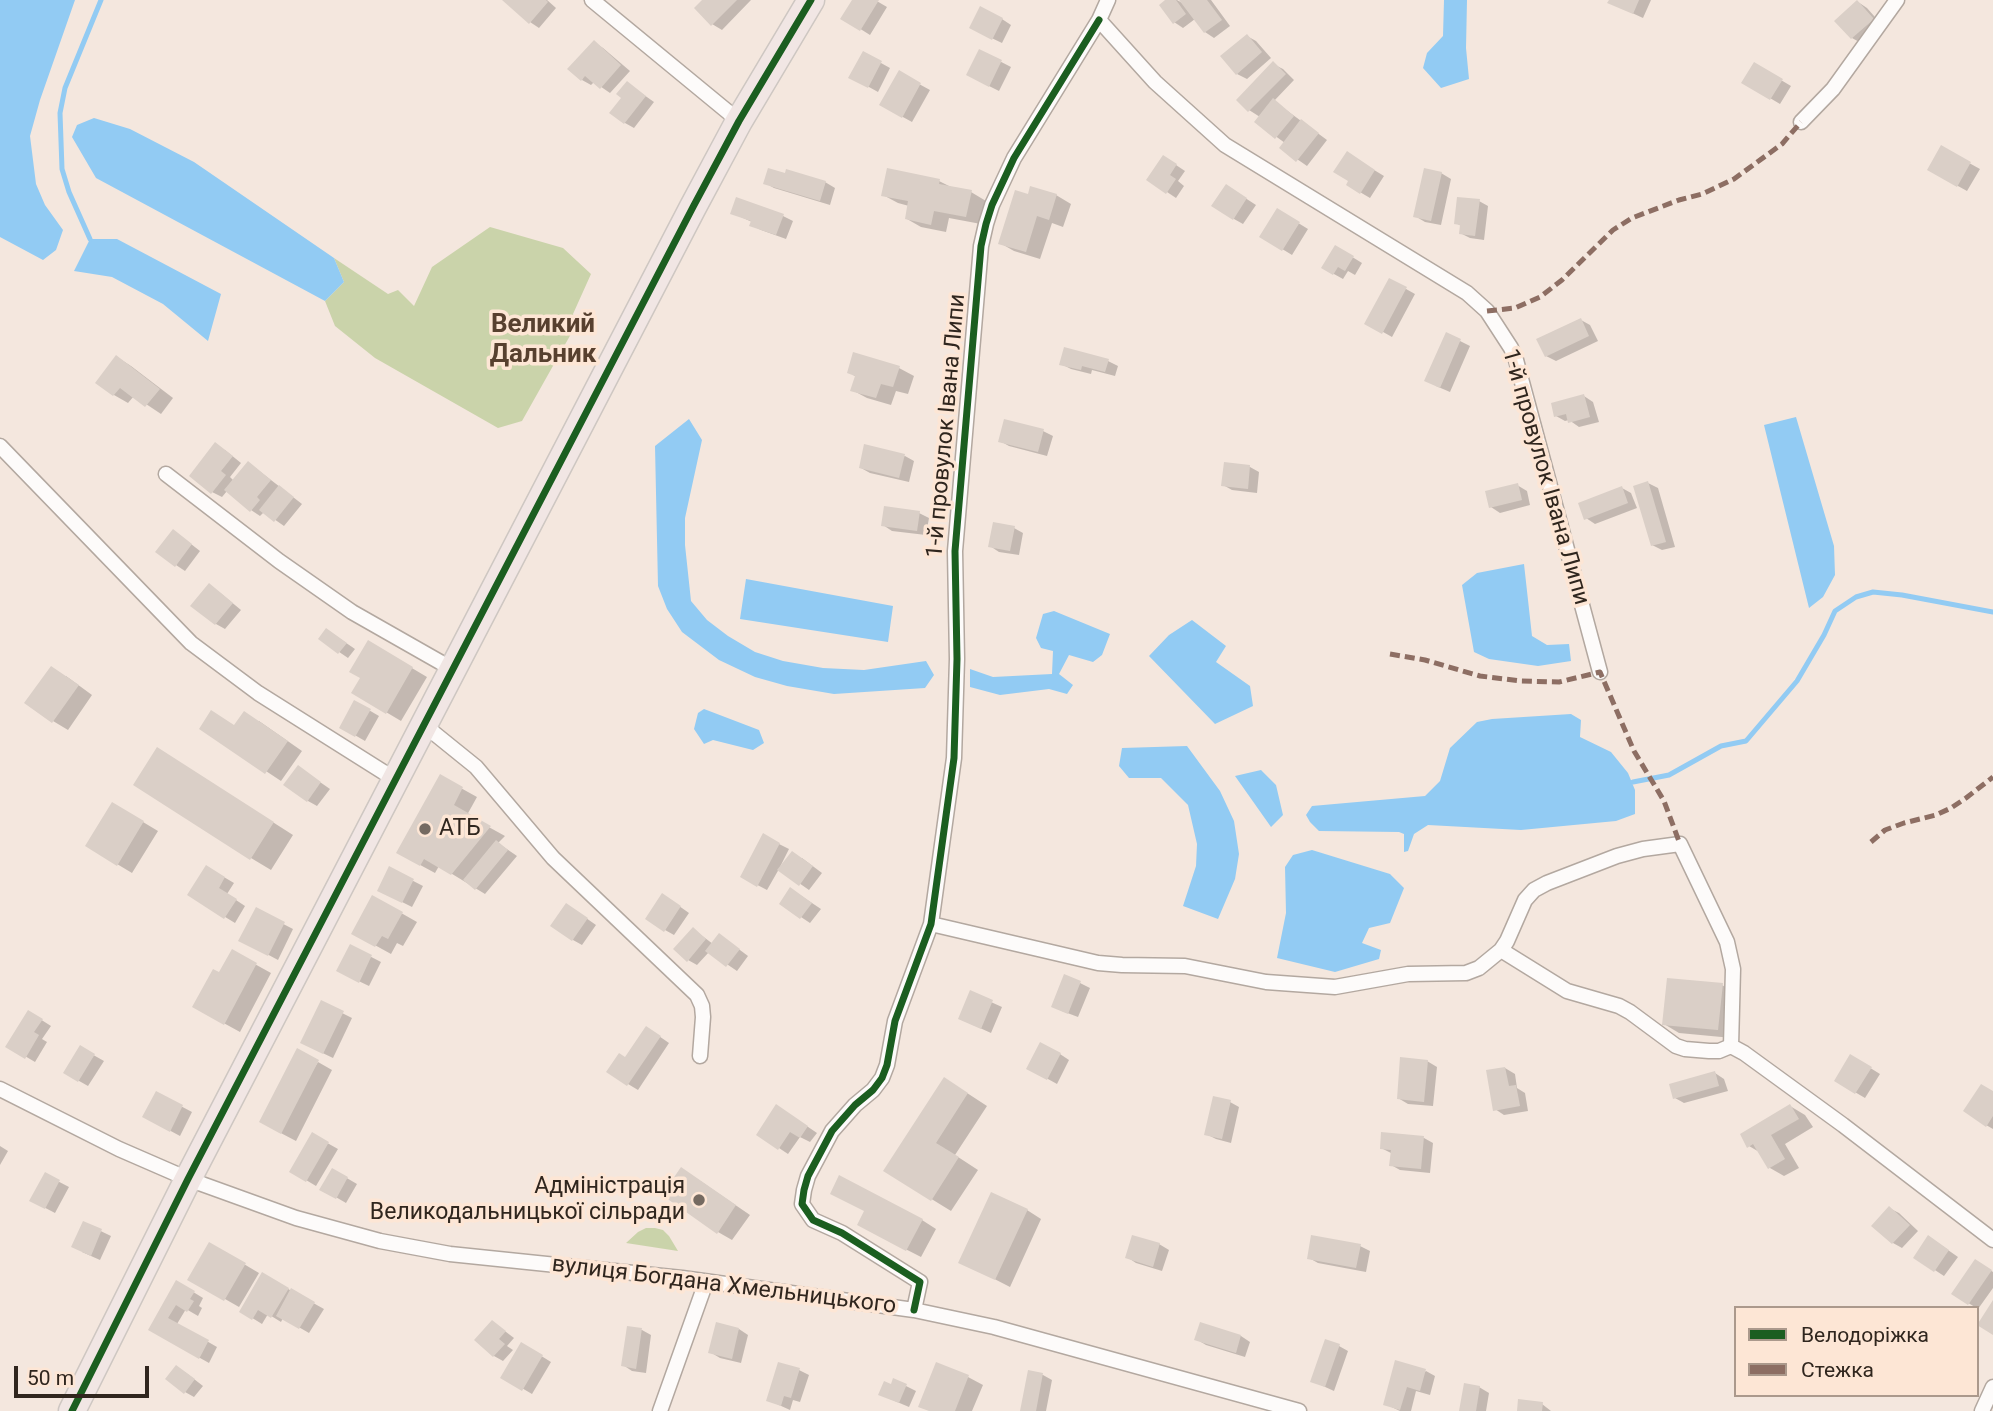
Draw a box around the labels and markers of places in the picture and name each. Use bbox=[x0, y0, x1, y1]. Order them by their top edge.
place label: АТБ bbox=[439, 815, 481, 843]
marker: АТБ bbox=[417, 821, 433, 837]
place label: Адміністрація Великодальницької сільради bbox=[370, 1173, 685, 1227]
marker: Адміністрація Великодальницької сільради bbox=[691, 1192, 707, 1208]

